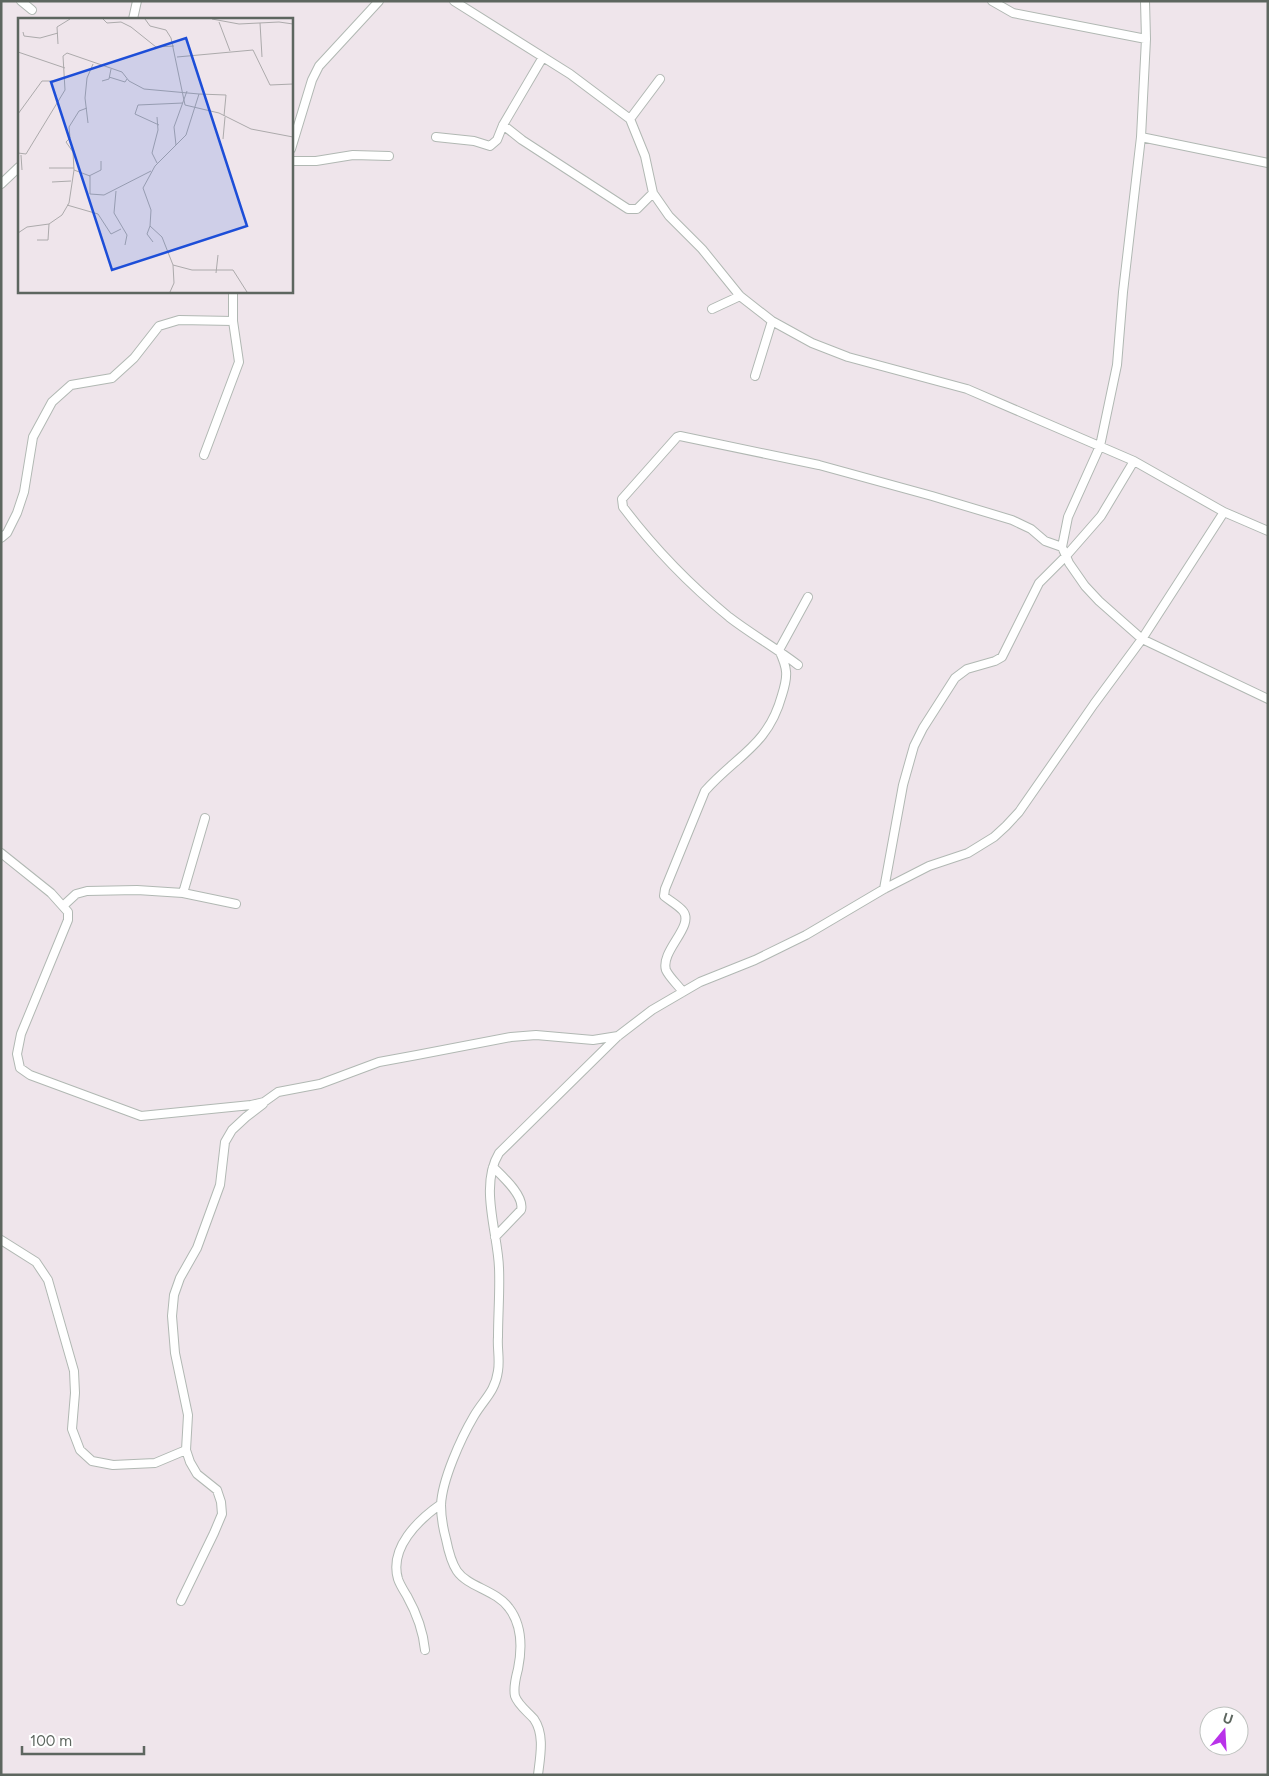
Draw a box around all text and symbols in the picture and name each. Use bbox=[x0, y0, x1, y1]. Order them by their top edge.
inset map bbox=[18, 18, 292, 292]
north arrow bbox=[1199, 1706, 1249, 1756]
text: U bbox=[1221, 1710, 1235, 1729]
scale bar bbox=[22, 1724, 145, 1756]
text: 100 m bbox=[30, 1732, 72, 1750]

